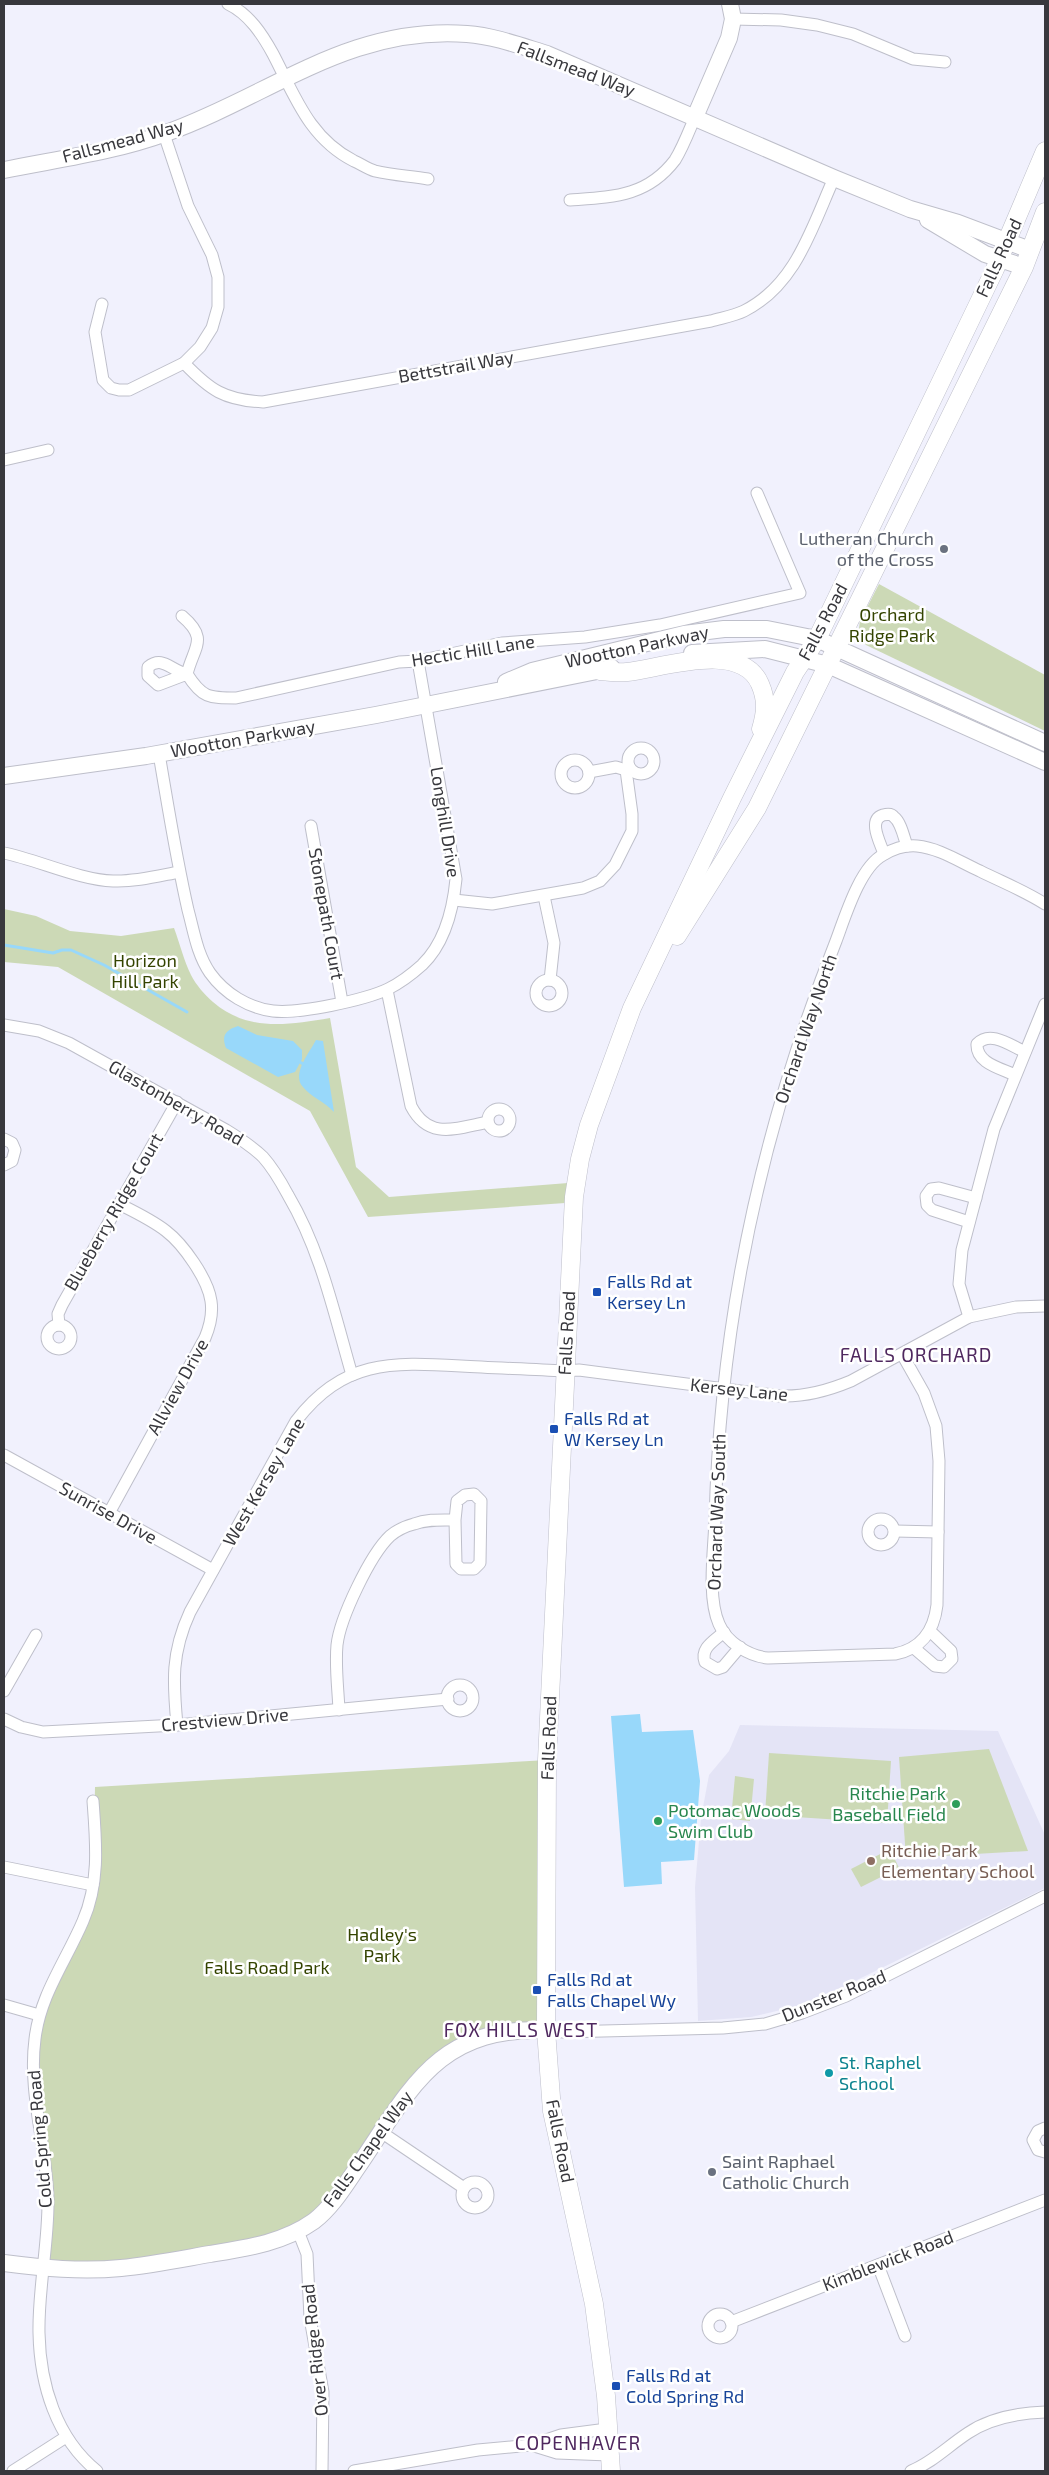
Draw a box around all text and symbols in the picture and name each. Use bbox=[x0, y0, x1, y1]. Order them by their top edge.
street label: Fallsmead Way bbox=[514, 35, 639, 101]
street label: Fallsmead Way bbox=[60, 113, 186, 167]
street label: Falls Road bbox=[970, 215, 1026, 301]
street label: Bettstrail Way bbox=[396, 345, 516, 387]
place label: Lutheran Church of the Cross bbox=[799, 527, 934, 570]
marker: Lutheran Church of the Cross bbox=[938, 543, 950, 555]
street label: Falls Road bbox=[793, 579, 852, 664]
park label: Orchard Ridge Park bbox=[849, 603, 935, 646]
street label: Wootton Parkway bbox=[563, 620, 711, 672]
street label: Hectic Hill Lane bbox=[410, 629, 536, 671]
street label: Wootton Parkway bbox=[169, 714, 317, 762]
street label: Longhill Drive bbox=[426, 765, 466, 879]
street label: Stonepath Court bbox=[305, 846, 349, 982]
park label: Horizon Hill Park bbox=[111, 949, 179, 992]
street label: Orchard Way North bbox=[769, 951, 841, 1106]
street label: Glastonberry Road bbox=[105, 1055, 248, 1150]
street label: Blueberry Ridge Court bbox=[59, 1129, 167, 1294]
place label: Falls Rd at Kersey Ln bbox=[607, 1270, 692, 1313]
marker: Falls Rd at Kersey Ln bbox=[591, 1286, 603, 1298]
street label: Falls Road bbox=[553, 1290, 579, 1376]
street label: Allview Drive bbox=[142, 1335, 213, 1438]
district label: FALLS ORCHARD bbox=[840, 1343, 992, 1366]
street label: Kersey Lane bbox=[689, 1373, 789, 1405]
place label: Falls Rd at W Kersey Ln bbox=[564, 1407, 664, 1450]
street label: West Kersey Lane bbox=[217, 1413, 309, 1550]
marker: Falls Rd at W Kersey Ln bbox=[548, 1423, 560, 1435]
street label: Orchard Way South bbox=[702, 1433, 730, 1591]
street label: Sunrise Drive bbox=[56, 1476, 161, 1548]
street label: Falls Road bbox=[536, 1695, 560, 1781]
street label: Crestview Drive bbox=[160, 1702, 290, 1736]
place label: Ritchie Park Baseball Field bbox=[832, 1782, 946, 1825]
marker: Ritchie Park Baseball Field bbox=[950, 1798, 962, 1810]
place label: Potomac Woods Swim Club bbox=[668, 1799, 801, 1842]
marker: Potomac Woods Swim Club bbox=[652, 1815, 664, 1827]
place label: Ritchie Park Elementary School bbox=[881, 1839, 1035, 1882]
marker: Ritchie Park Elementary School bbox=[865, 1855, 877, 1867]
park label: Hadley's Park bbox=[347, 1923, 417, 1966]
park label: Falls Road Park bbox=[204, 1956, 330, 1978]
street label: Dunster Road bbox=[778, 1964, 889, 2026]
place label: Falls Rd at Falls Chapel Wy bbox=[547, 1968, 676, 2011]
marker: Falls Rd at Falls Chapel Wy bbox=[531, 1984, 543, 1996]
district label: FOX HILLS WEST bbox=[444, 2018, 598, 2041]
place label: St. Raphel School bbox=[839, 2051, 922, 2094]
marker: St. Raphel School bbox=[823, 2067, 835, 2079]
street label: Cold Spring Road bbox=[22, 2069, 56, 2209]
street label: Falls Chapel Way bbox=[318, 2085, 417, 2211]
street label: Falls Road bbox=[542, 2097, 580, 2184]
place label: Saint Raphael Catholic Church bbox=[722, 2150, 850, 2193]
marker: Saint Raphael Catholic Church bbox=[706, 2166, 718, 2178]
street label: Kimblewick Road bbox=[819, 2225, 956, 2295]
street label: Over Ridge Road bbox=[296, 2283, 332, 2417]
place label: Falls Rd at Cold Spring Rd bbox=[626, 2364, 744, 2407]
marker: Falls Rd at Cold Spring Rd bbox=[610, 2380, 622, 2392]
district label: COPENHAVER bbox=[515, 2431, 641, 2454]

